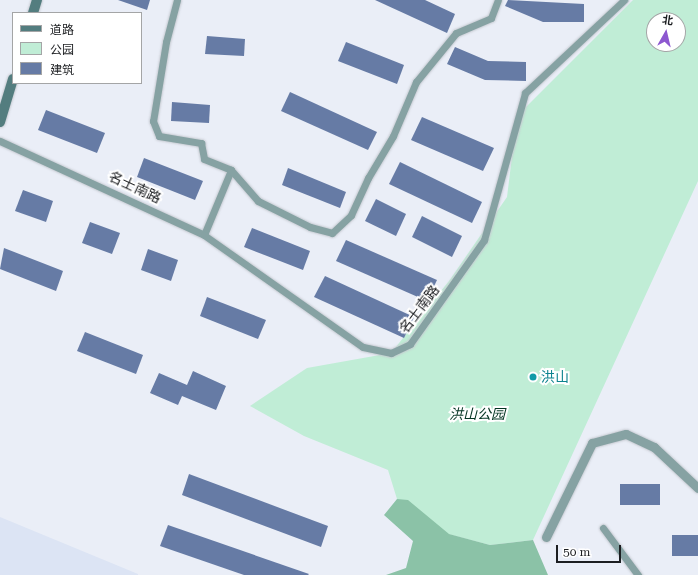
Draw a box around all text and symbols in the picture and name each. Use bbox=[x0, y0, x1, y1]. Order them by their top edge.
legend bbox=[12, 12, 142, 84]
north arrow bbox=[646, 12, 686, 52]
text: 北 bbox=[661, 13, 674, 28]
text: 道路 bbox=[50, 23, 74, 37]
text: 公园 bbox=[50, 43, 74, 57]
text: 建筑 bbox=[50, 63, 74, 77]
street label: 名士南路 bbox=[106, 168, 164, 206]
street label: 名士南路 bbox=[395, 282, 443, 336]
place label: 洪山 bbox=[541, 369, 569, 385]
marker: 洪山 bbox=[528, 372, 538, 382]
park label: 洪山公园 bbox=[449, 406, 505, 422]
scale bar bbox=[558, 537, 623, 563]
text: 50 m bbox=[563, 545, 590, 559]

